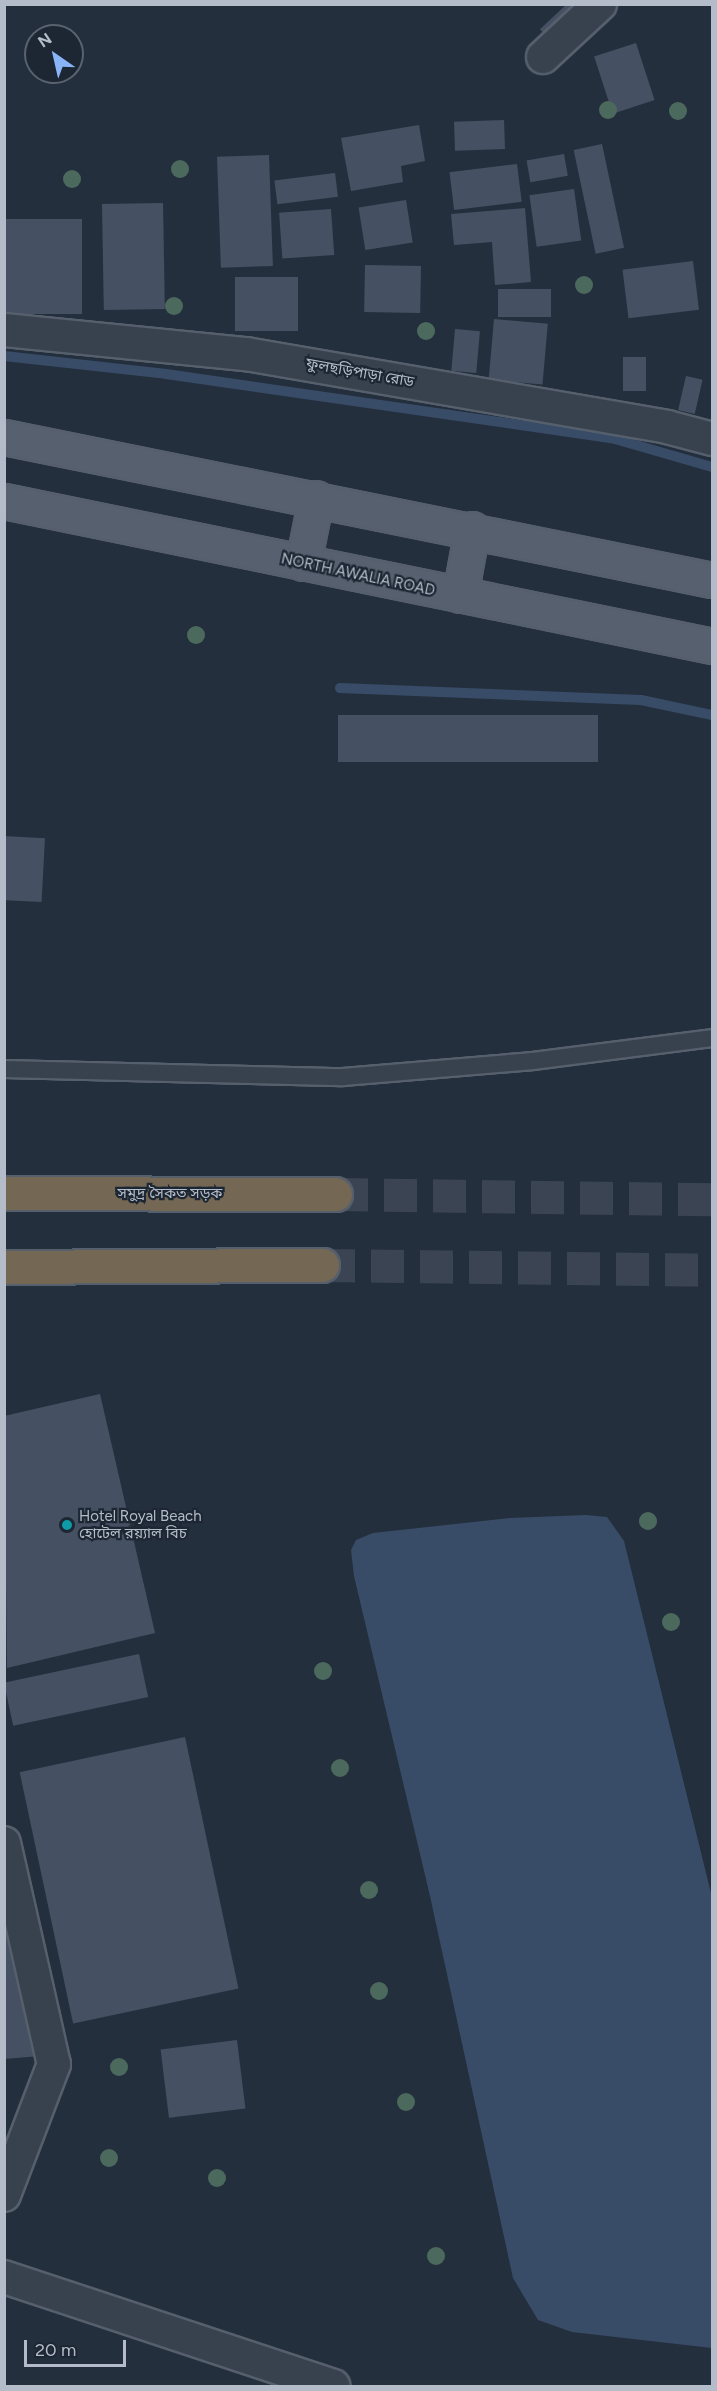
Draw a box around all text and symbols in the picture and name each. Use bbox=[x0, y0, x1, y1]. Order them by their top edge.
north arrow bbox=[24, 24, 84, 84]
text: N bbox=[34, 29, 55, 52]
street label: ফুলছড়িপাড়া রোড bbox=[305, 355, 415, 391]
street label: NORTH AWALIA ROAD bbox=[279, 550, 437, 600]
street label: সমুদ্র সৈকত সড়ক bbox=[118, 1185, 222, 1203]
place label: Hotel Royal Beach হোটেল রয়্যাল বিচ bbox=[79, 1507, 202, 1542]
marker: Hotel Royal Beach হোটেল রয়্যাল বিচ bbox=[60, 1518, 74, 1532]
scale bar bbox=[27, 2328, 129, 2366]
text: 20 m bbox=[35, 2339, 76, 2361]

